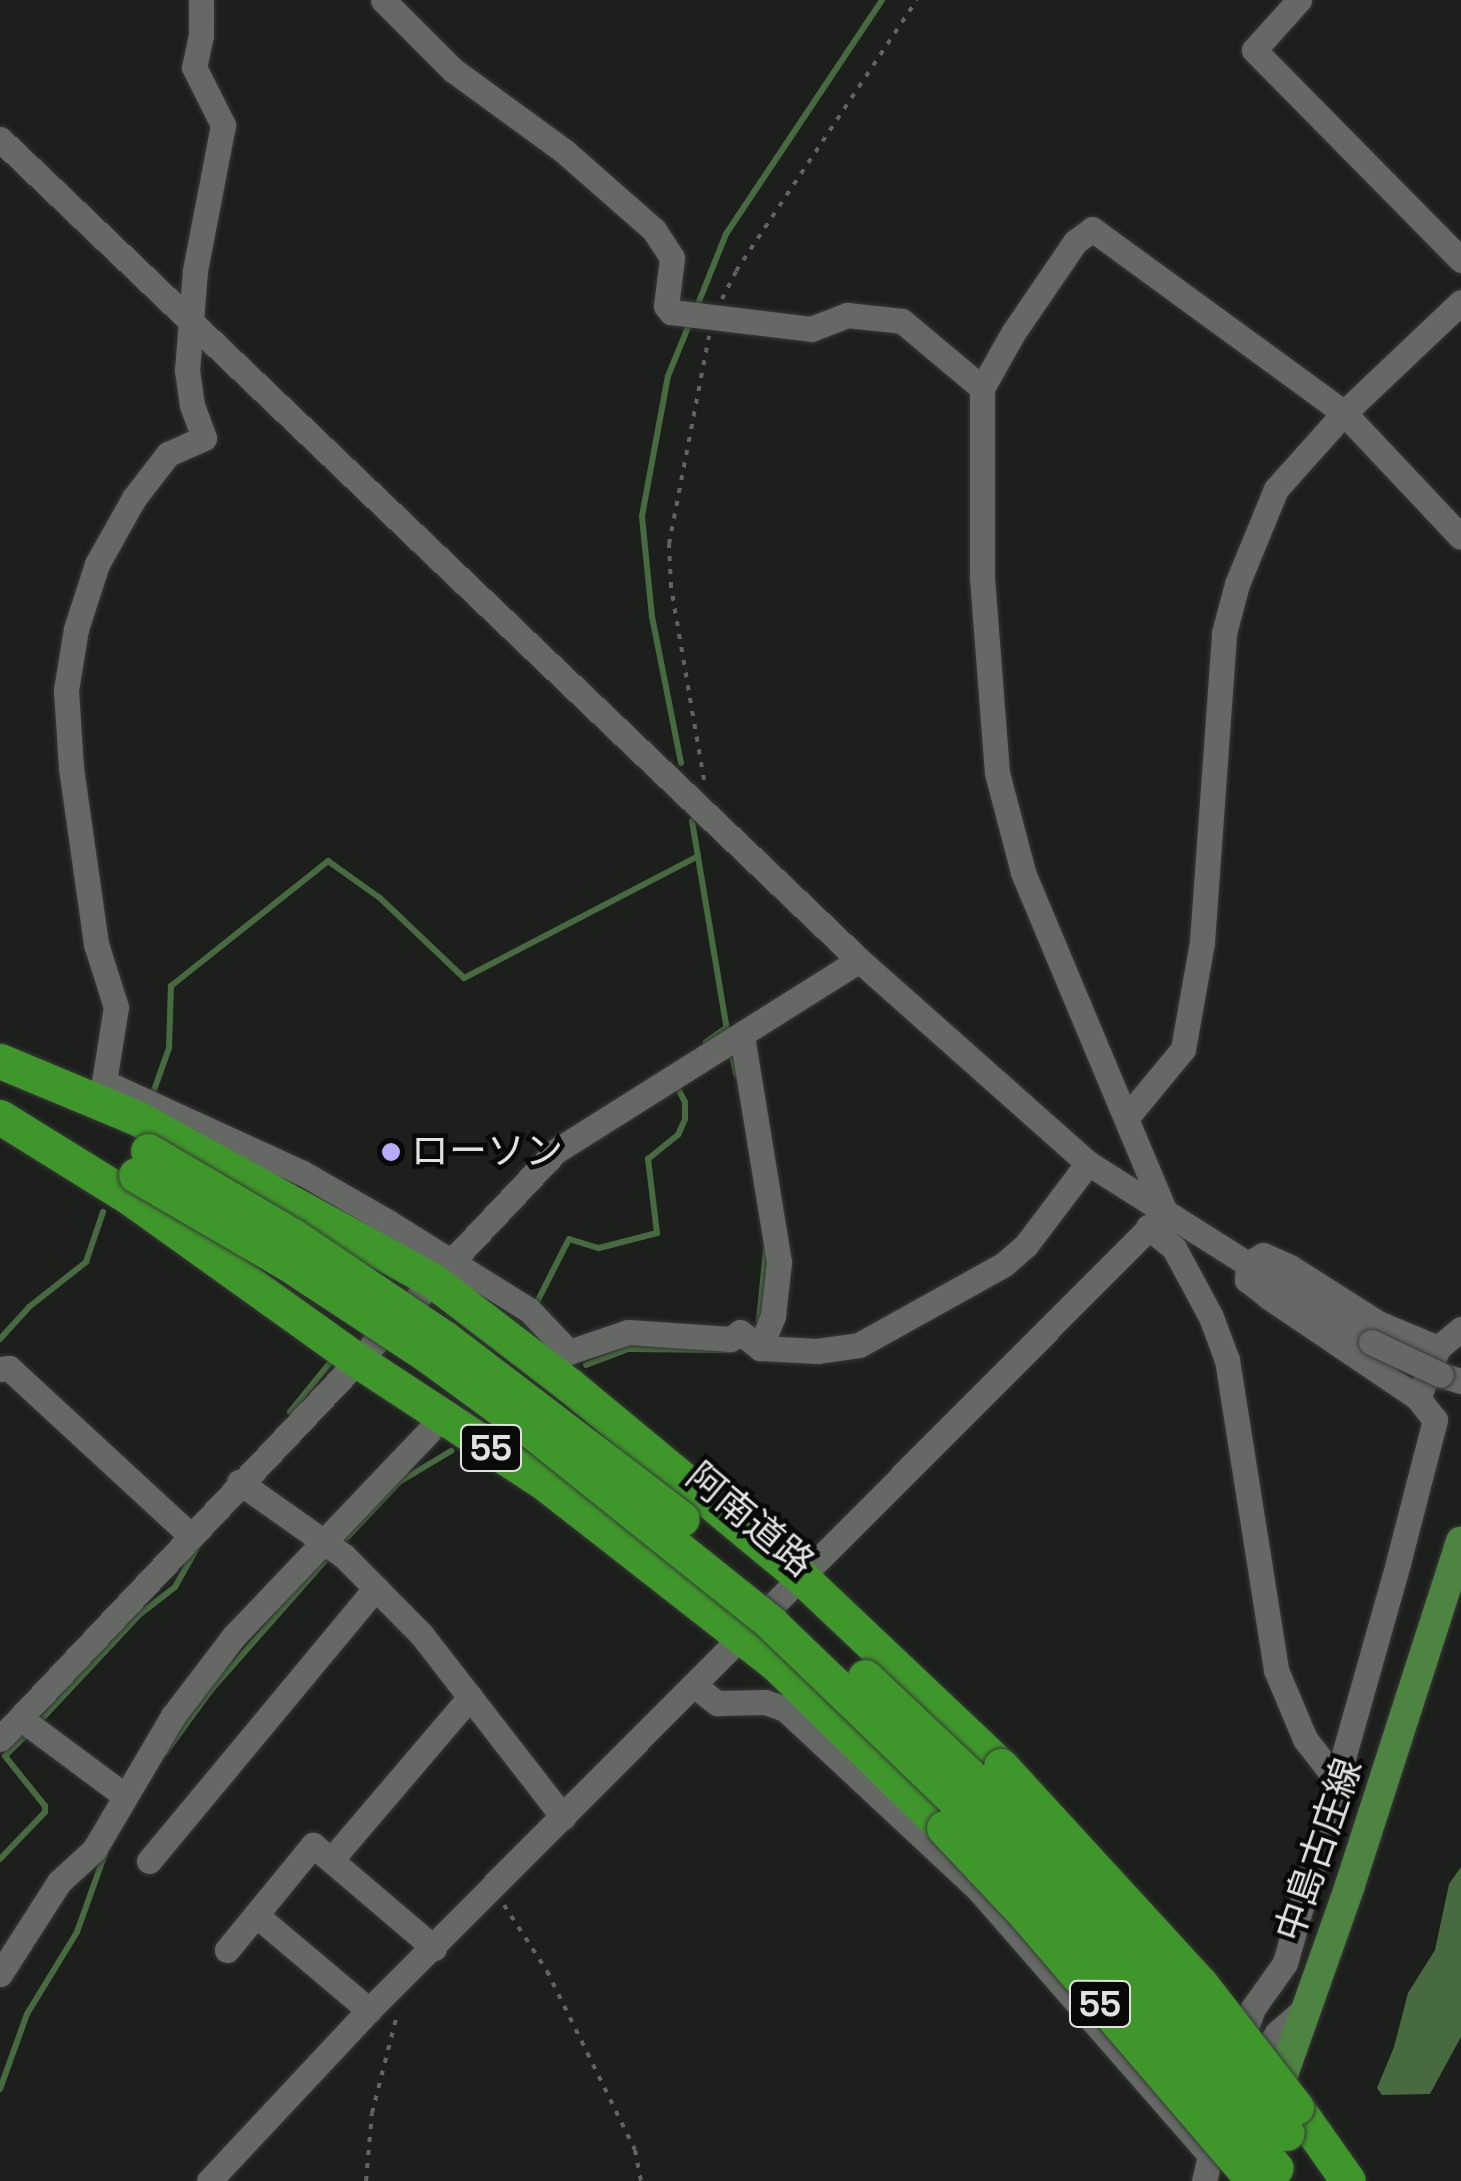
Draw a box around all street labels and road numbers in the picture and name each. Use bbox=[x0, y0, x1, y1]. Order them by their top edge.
road number: 55 bbox=[458, 1418, 524, 1478]
street label: 阿南道路 bbox=[677, 1454, 823, 1586]
street label: 中島古庄線 bbox=[1267, 1753, 1371, 1947]
road number: 55 bbox=[1068, 1974, 1132, 2034]

